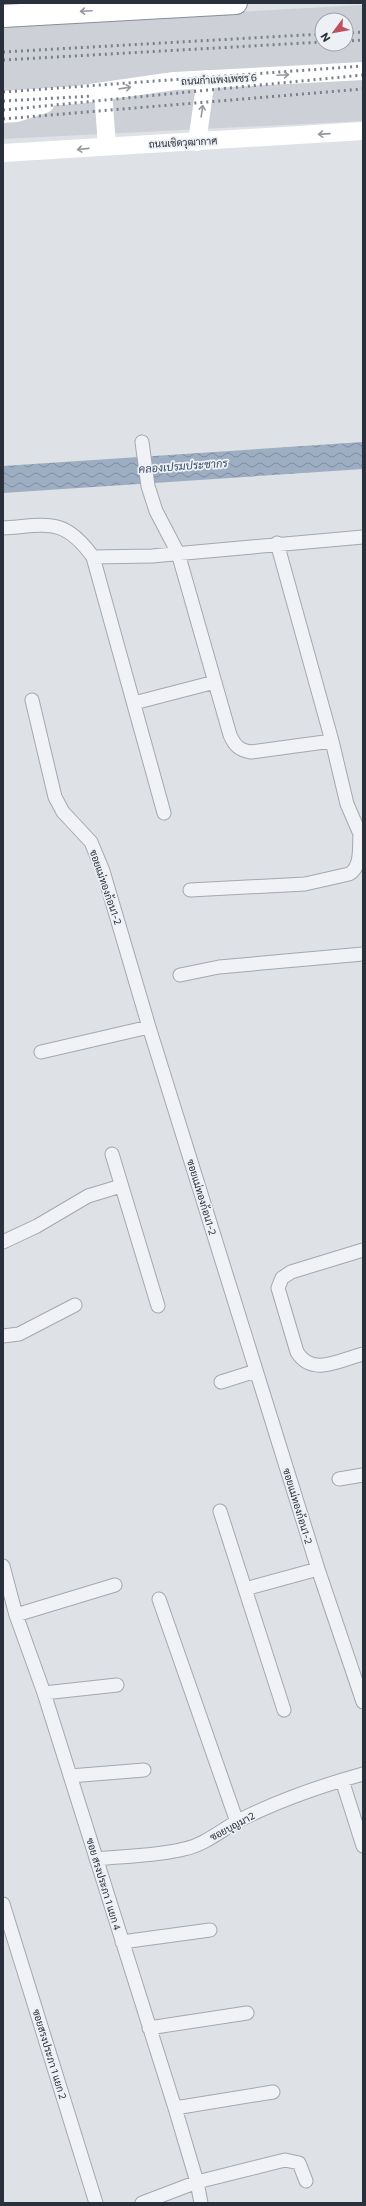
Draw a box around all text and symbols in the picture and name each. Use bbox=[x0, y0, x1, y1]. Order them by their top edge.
one-way arrow bbox=[80, 7, 93, 15]
north arrow bbox=[314, 12, 354, 52]
text: N bbox=[317, 31, 333, 45]
street label: ถนนกำแพงเพชร 6 bbox=[181, 71, 257, 87]
one-way arrow bbox=[276, 72, 289, 79]
one-way arrow bbox=[118, 84, 131, 92]
one-way arrow bbox=[198, 104, 206, 117]
one-way arrow bbox=[318, 130, 331, 137]
street label: ถนนเชิดวุฒากาศ bbox=[148, 134, 218, 152]
one-way arrow bbox=[77, 145, 90, 152]
water label: คลองเปรมประชากร bbox=[138, 456, 229, 475]
street label: ซอยแม่ทองก้อน1-2 bbox=[88, 848, 125, 927]
street label: ซอยแม่ทองก้อน1-2 bbox=[185, 1158, 219, 1237]
street label: ซอยแม่ทองก้อน1-2 bbox=[281, 1467, 315, 1546]
street label: ซอยบุญมา2 bbox=[208, 1809, 258, 1845]
street label: ซอย สรงประภา 1 แยก 4 bbox=[84, 1836, 124, 1932]
street label: ซอยสรงประภา 1 แยก 2 bbox=[31, 2008, 70, 2101]

